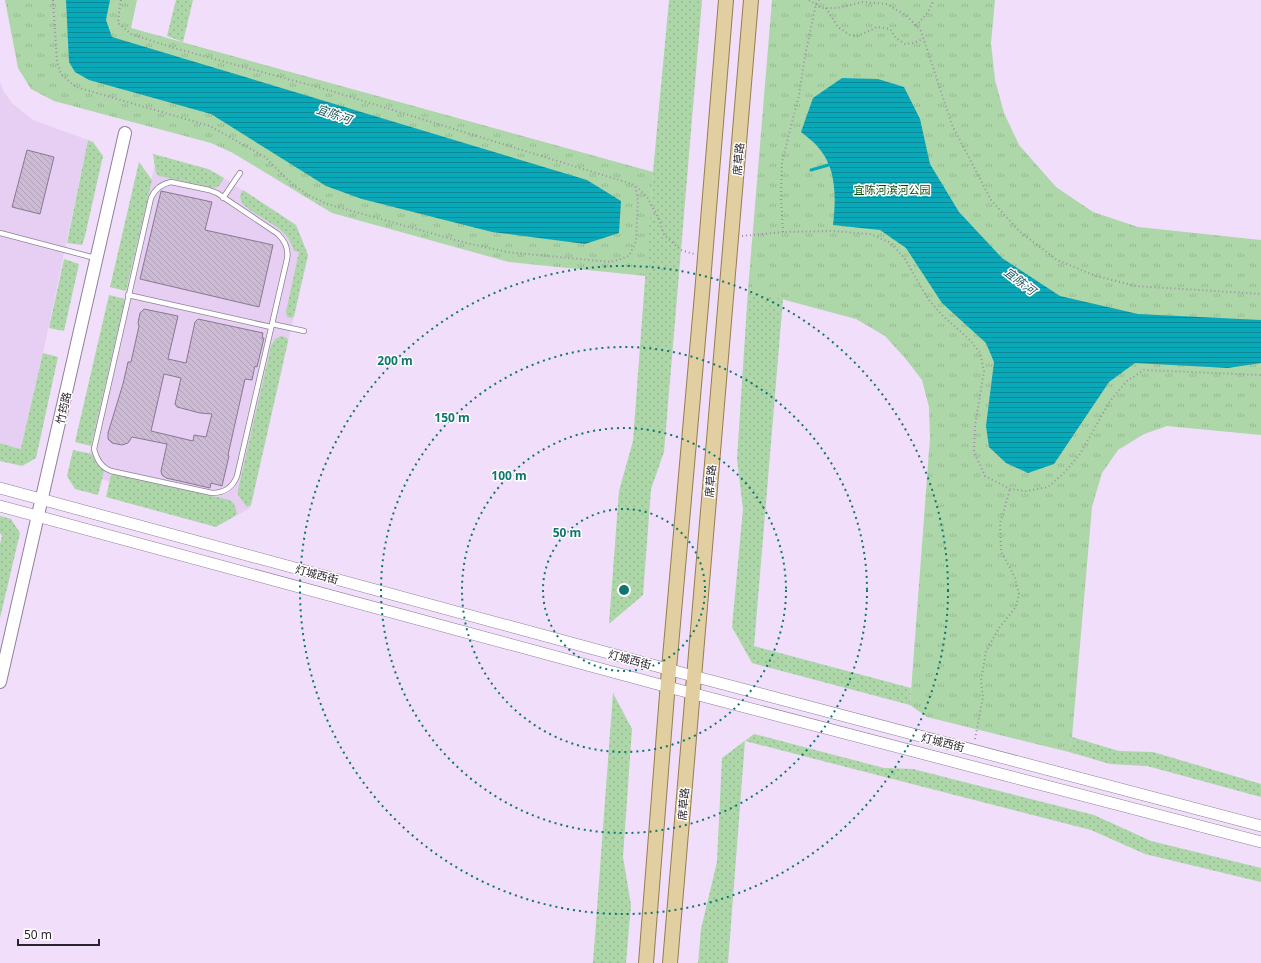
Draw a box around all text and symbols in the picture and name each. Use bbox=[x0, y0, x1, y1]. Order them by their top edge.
water label: 宜陈河 bbox=[314, 100, 356, 129]
street label: 席草路 bbox=[729, 142, 747, 176]
park label: 宜陈河滨河公园 bbox=[854, 182, 931, 197]
water label: 宜陈河 bbox=[1001, 263, 1041, 300]
text: 200 m bbox=[377, 352, 413, 369]
street label: 竹筠路 bbox=[52, 390, 74, 426]
text: 150 m bbox=[434, 409, 470, 426]
street label: 席草路 bbox=[701, 464, 719, 498]
text: 100 m bbox=[491, 467, 527, 484]
text: 50 m bbox=[553, 524, 581, 541]
street label: 灯城西街 bbox=[294, 561, 340, 587]
centre of rings bbox=[617, 583, 631, 597]
street label: 灯城西街 bbox=[607, 646, 653, 672]
street label: 灯城西街 bbox=[920, 729, 966, 755]
street label: 席草路 bbox=[674, 787, 692, 821]
scale bar bbox=[18, 921, 99, 947]
text: 50 m bbox=[24, 926, 52, 943]

